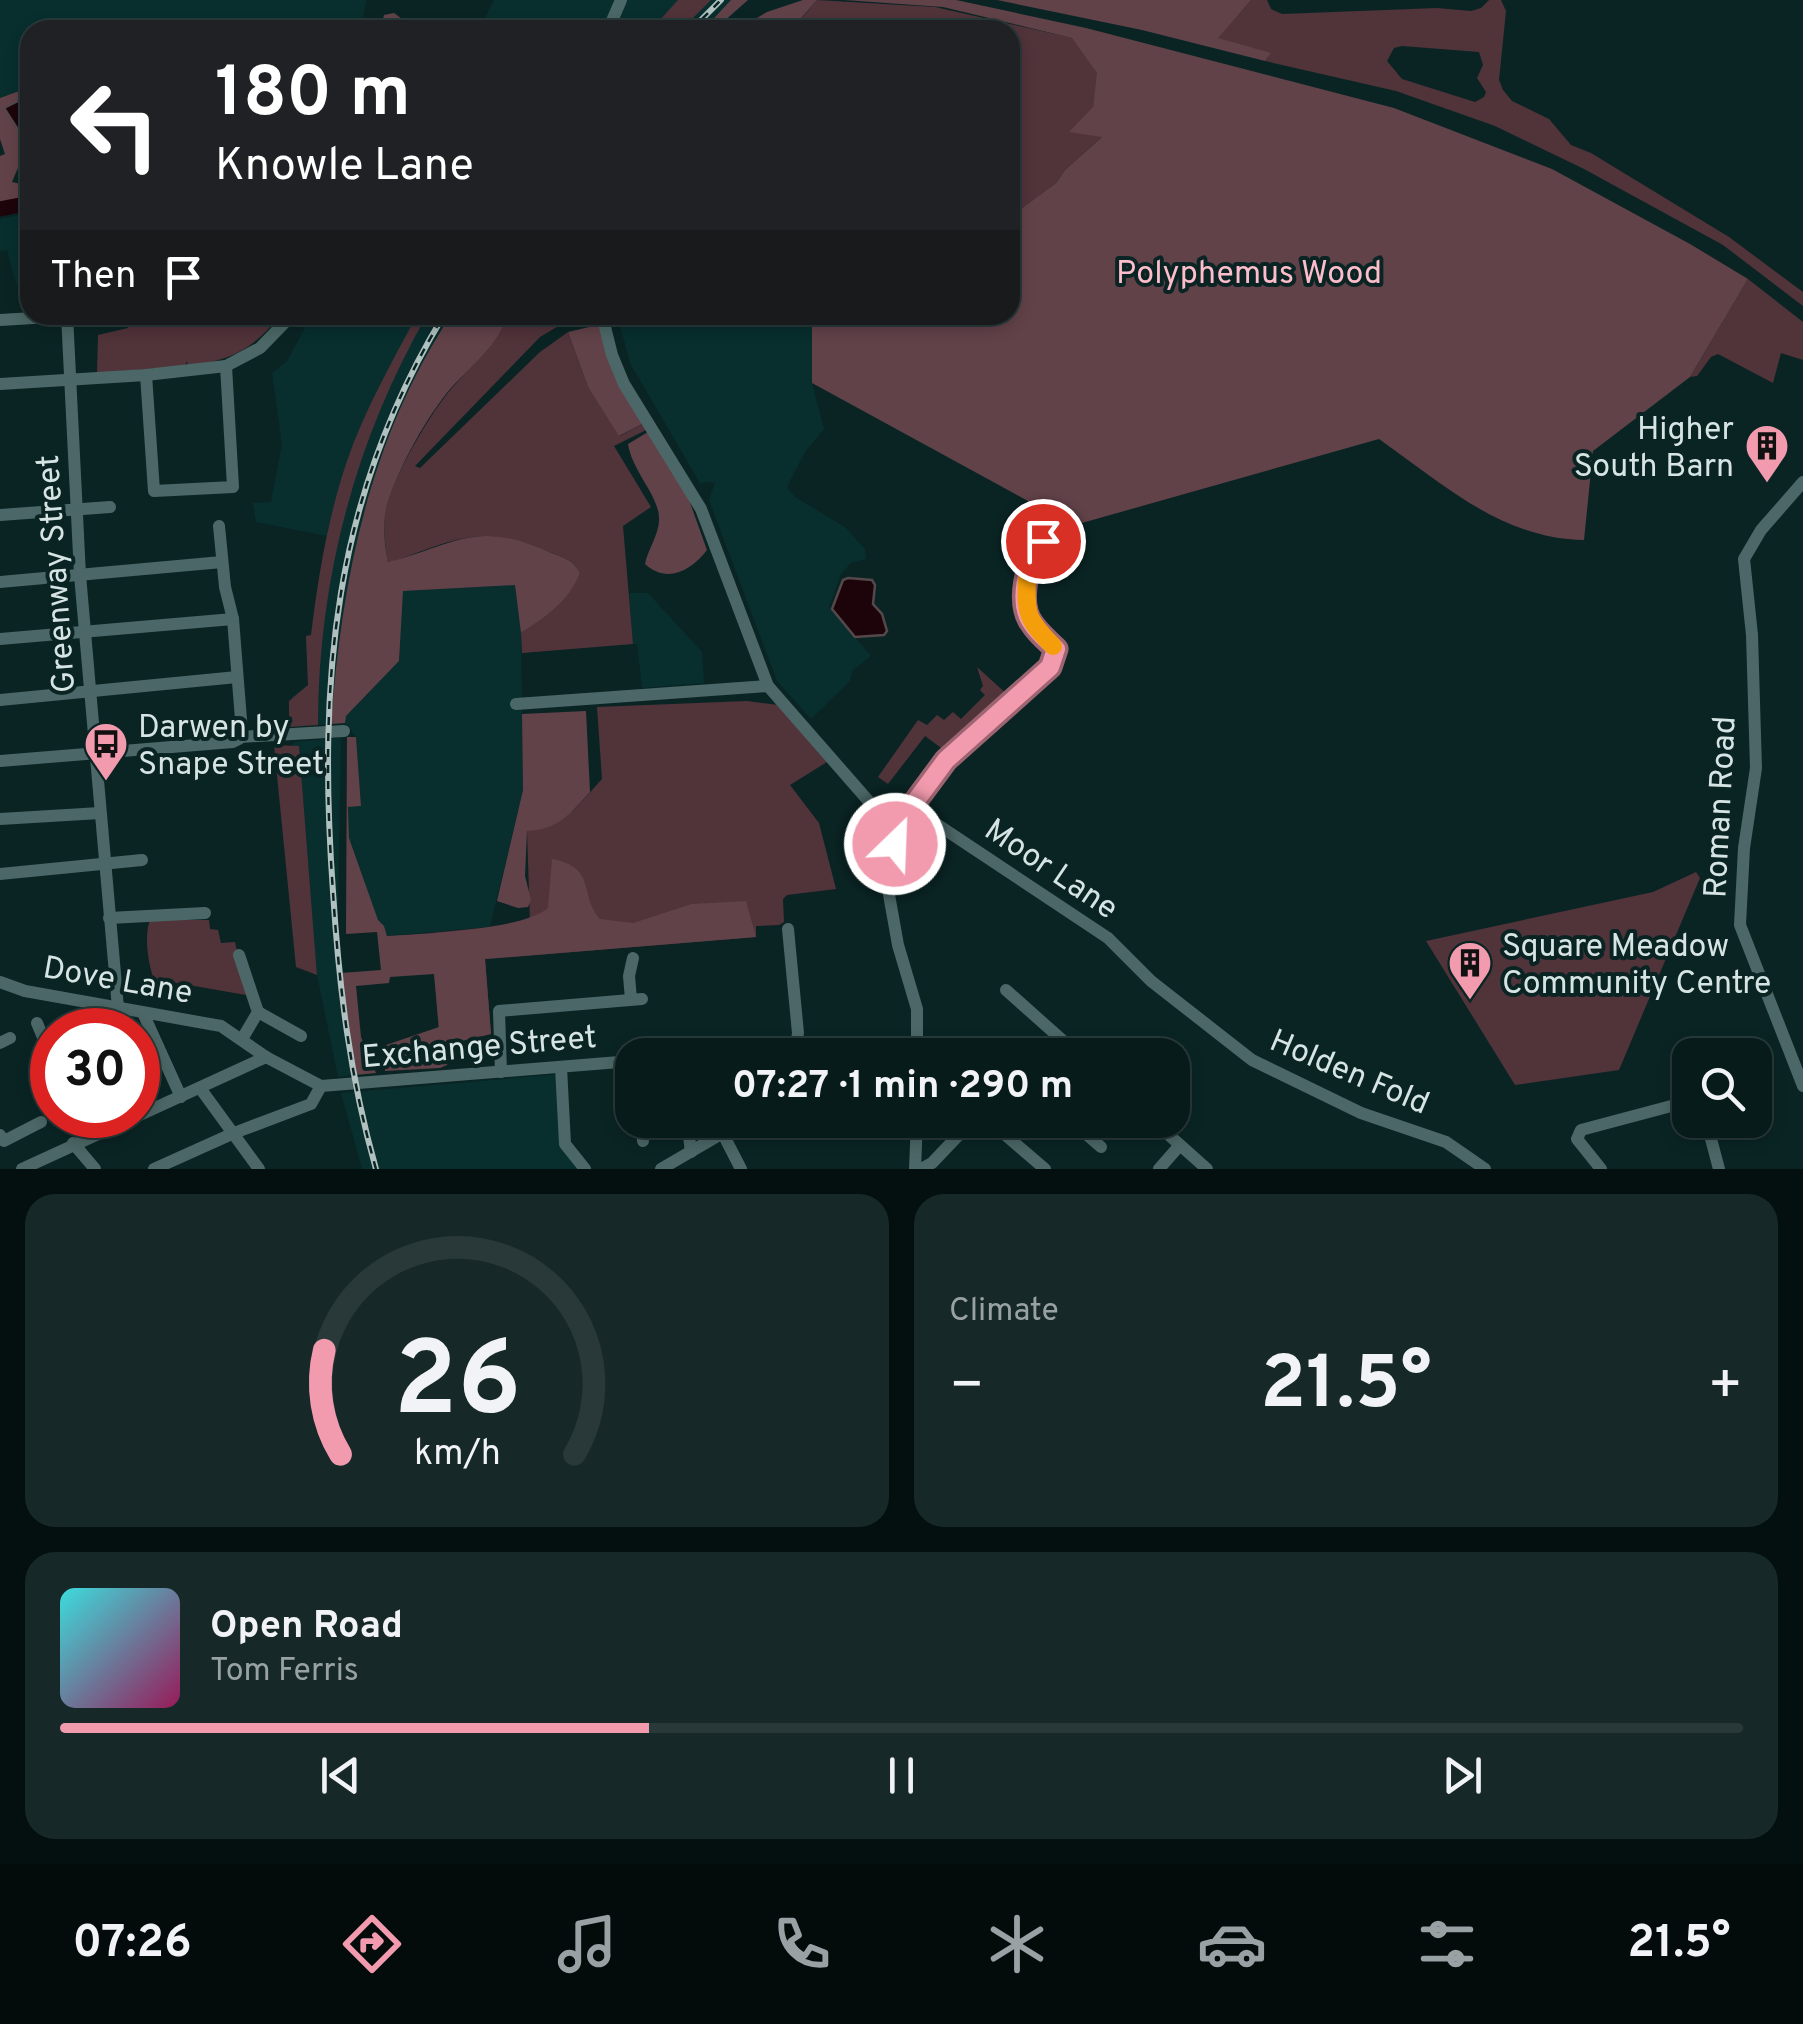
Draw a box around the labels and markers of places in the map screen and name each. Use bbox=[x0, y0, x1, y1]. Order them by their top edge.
place label: Higher South Barn bbox=[1574, 411, 1734, 488]
building icon: Higher South Barn bbox=[1744, 423, 1790, 484]
pin bbox=[1001, 499, 1086, 584]
place label: Darwen by Snape Street bbox=[138, 709, 324, 786]
bus stop icon: Darwen by Snape Street bbox=[83, 721, 129, 782]
place label: Square Meadow Community Centre bbox=[1502, 928, 1771, 1005]
building icon: Square Meadow Community Centre bbox=[1447, 940, 1493, 1001]

